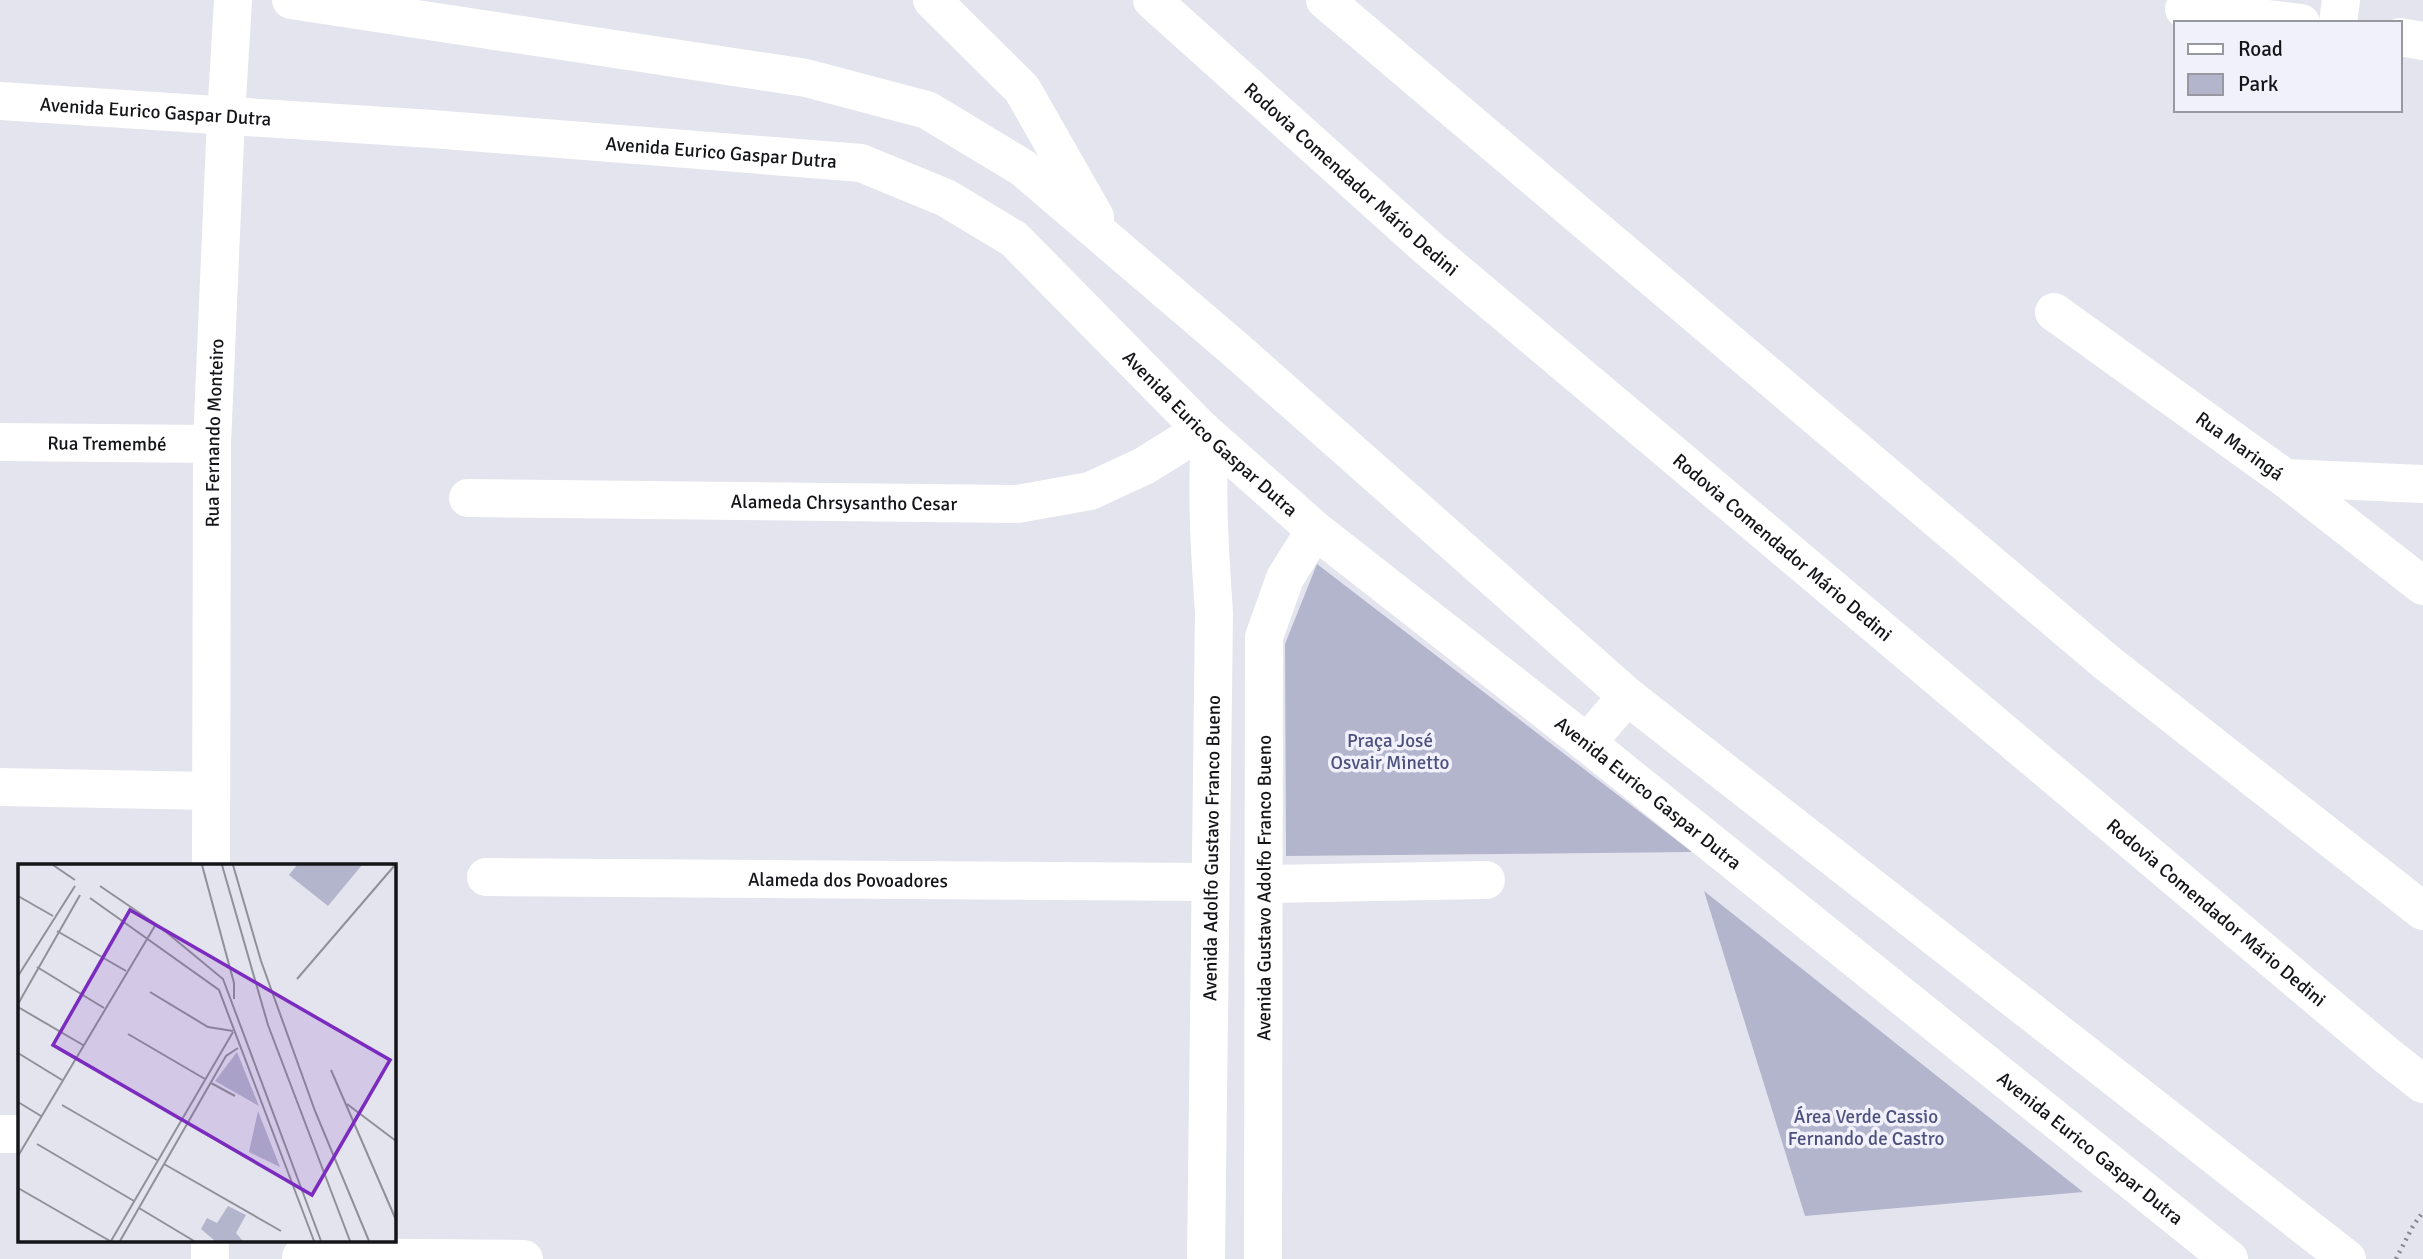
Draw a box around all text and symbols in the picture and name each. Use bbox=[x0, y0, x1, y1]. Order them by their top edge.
legend bbox=[2174, 21, 2402, 112]
text: Road bbox=[2238, 36, 2283, 62]
text: Park bbox=[2238, 71, 2279, 97]
street label: Rodovia Comendador Mário Dedini bbox=[1239, 78, 1463, 282]
street label: Avenida Eurico Gaspar Dutra bbox=[39, 93, 272, 132]
street label: Avenida Eurico Gaspar Dutra bbox=[605, 132, 838, 174]
street label: Rua Fernando Monteiro bbox=[201, 338, 230, 528]
street label: Avenida Eurico Gaspar Dutra bbox=[1117, 346, 1302, 522]
street label: Rua Maringá bbox=[2191, 407, 2288, 486]
street label: Rua Tremembé bbox=[47, 431, 167, 457]
street label: Rodovia Comendador Mário Dedini bbox=[1668, 448, 1897, 647]
street label: Alameda Chrsysantho Cesar bbox=[731, 490, 957, 516]
street label: Avenida Adolfo Gustavo Franco Bueno bbox=[1198, 695, 1226, 1001]
street label: Avenida Eurico Gaspar Dutra bbox=[1550, 712, 1746, 875]
park label: Praça José Osvair Minetto bbox=[1331, 729, 1450, 775]
street label: Avenida Gustavo Adolfo Franco Bueno bbox=[1252, 735, 1277, 1041]
street label: Rodovia Comendador Mário Dedini bbox=[2101, 814, 2330, 1012]
inset map bbox=[18, 864, 396, 1242]
street label: Alameda dos Povoadores bbox=[748, 868, 948, 893]
street label: Avenida Eurico Gaspar Dutra bbox=[1992, 1066, 2188, 1231]
park label: Área Verde Cassio Fernando de Castro bbox=[1788, 1105, 1944, 1151]

